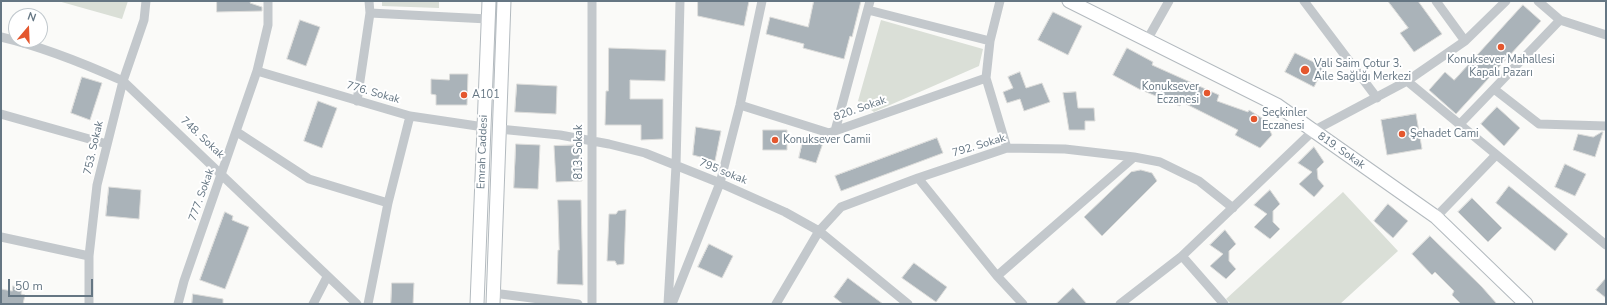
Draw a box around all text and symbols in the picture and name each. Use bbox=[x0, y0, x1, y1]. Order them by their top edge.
north arrow bbox=[8, 8, 48, 48]
text: N bbox=[25, 9, 38, 26]
marker: Konuksever Mahallesi Kapalı Pazarı bbox=[1496, 42, 1506, 52]
place label: Konuksever Mahallesi Kapalı Pazarı bbox=[1447, 53, 1555, 79]
place label: Vali Saim Çotur 3. Aile Sağlığı Merkezi bbox=[1314, 57, 1411, 83]
marker: Vali Saim Çotur 3. Aile Sağlığı Merkezi bbox=[1299, 64, 1311, 76]
street label: 776. Sokak bbox=[345, 79, 401, 107]
place label: Konuksever Eczanesi bbox=[1142, 80, 1199, 106]
place label: A101 bbox=[472, 88, 500, 102]
marker: Konuksever Eczanesi bbox=[1202, 88, 1212, 98]
marker: A101 bbox=[459, 90, 469, 100]
street label: 820. Sokak bbox=[832, 94, 888, 124]
place label: Seçkinler Eczanesi bbox=[1262, 106, 1307, 132]
street label: 748. Sokak bbox=[177, 114, 227, 162]
marker: Seçkinler Eczanesi bbox=[1249, 114, 1259, 124]
street label: Emrah Caddesi bbox=[475, 115, 491, 189]
street label: 753. Sokak bbox=[81, 120, 107, 176]
street label: 813. Sokak bbox=[572, 125, 586, 179]
place label: Şehadet Cami bbox=[1410, 127, 1479, 141]
marker: Şehadet Cami bbox=[1397, 129, 1407, 139]
street label: 819. Sokak bbox=[1315, 130, 1367, 172]
street label: 792. Sokak bbox=[951, 132, 1007, 160]
place label: Konuksever Camii bbox=[783, 133, 871, 147]
marker: Konuksever Camii bbox=[770, 135, 780, 145]
street label: 795 sokak bbox=[697, 156, 749, 188]
street label: 777. Sokak bbox=[186, 167, 218, 223]
scale bar bbox=[10, 271, 95, 297]
text: 50 m bbox=[15, 278, 43, 294]

